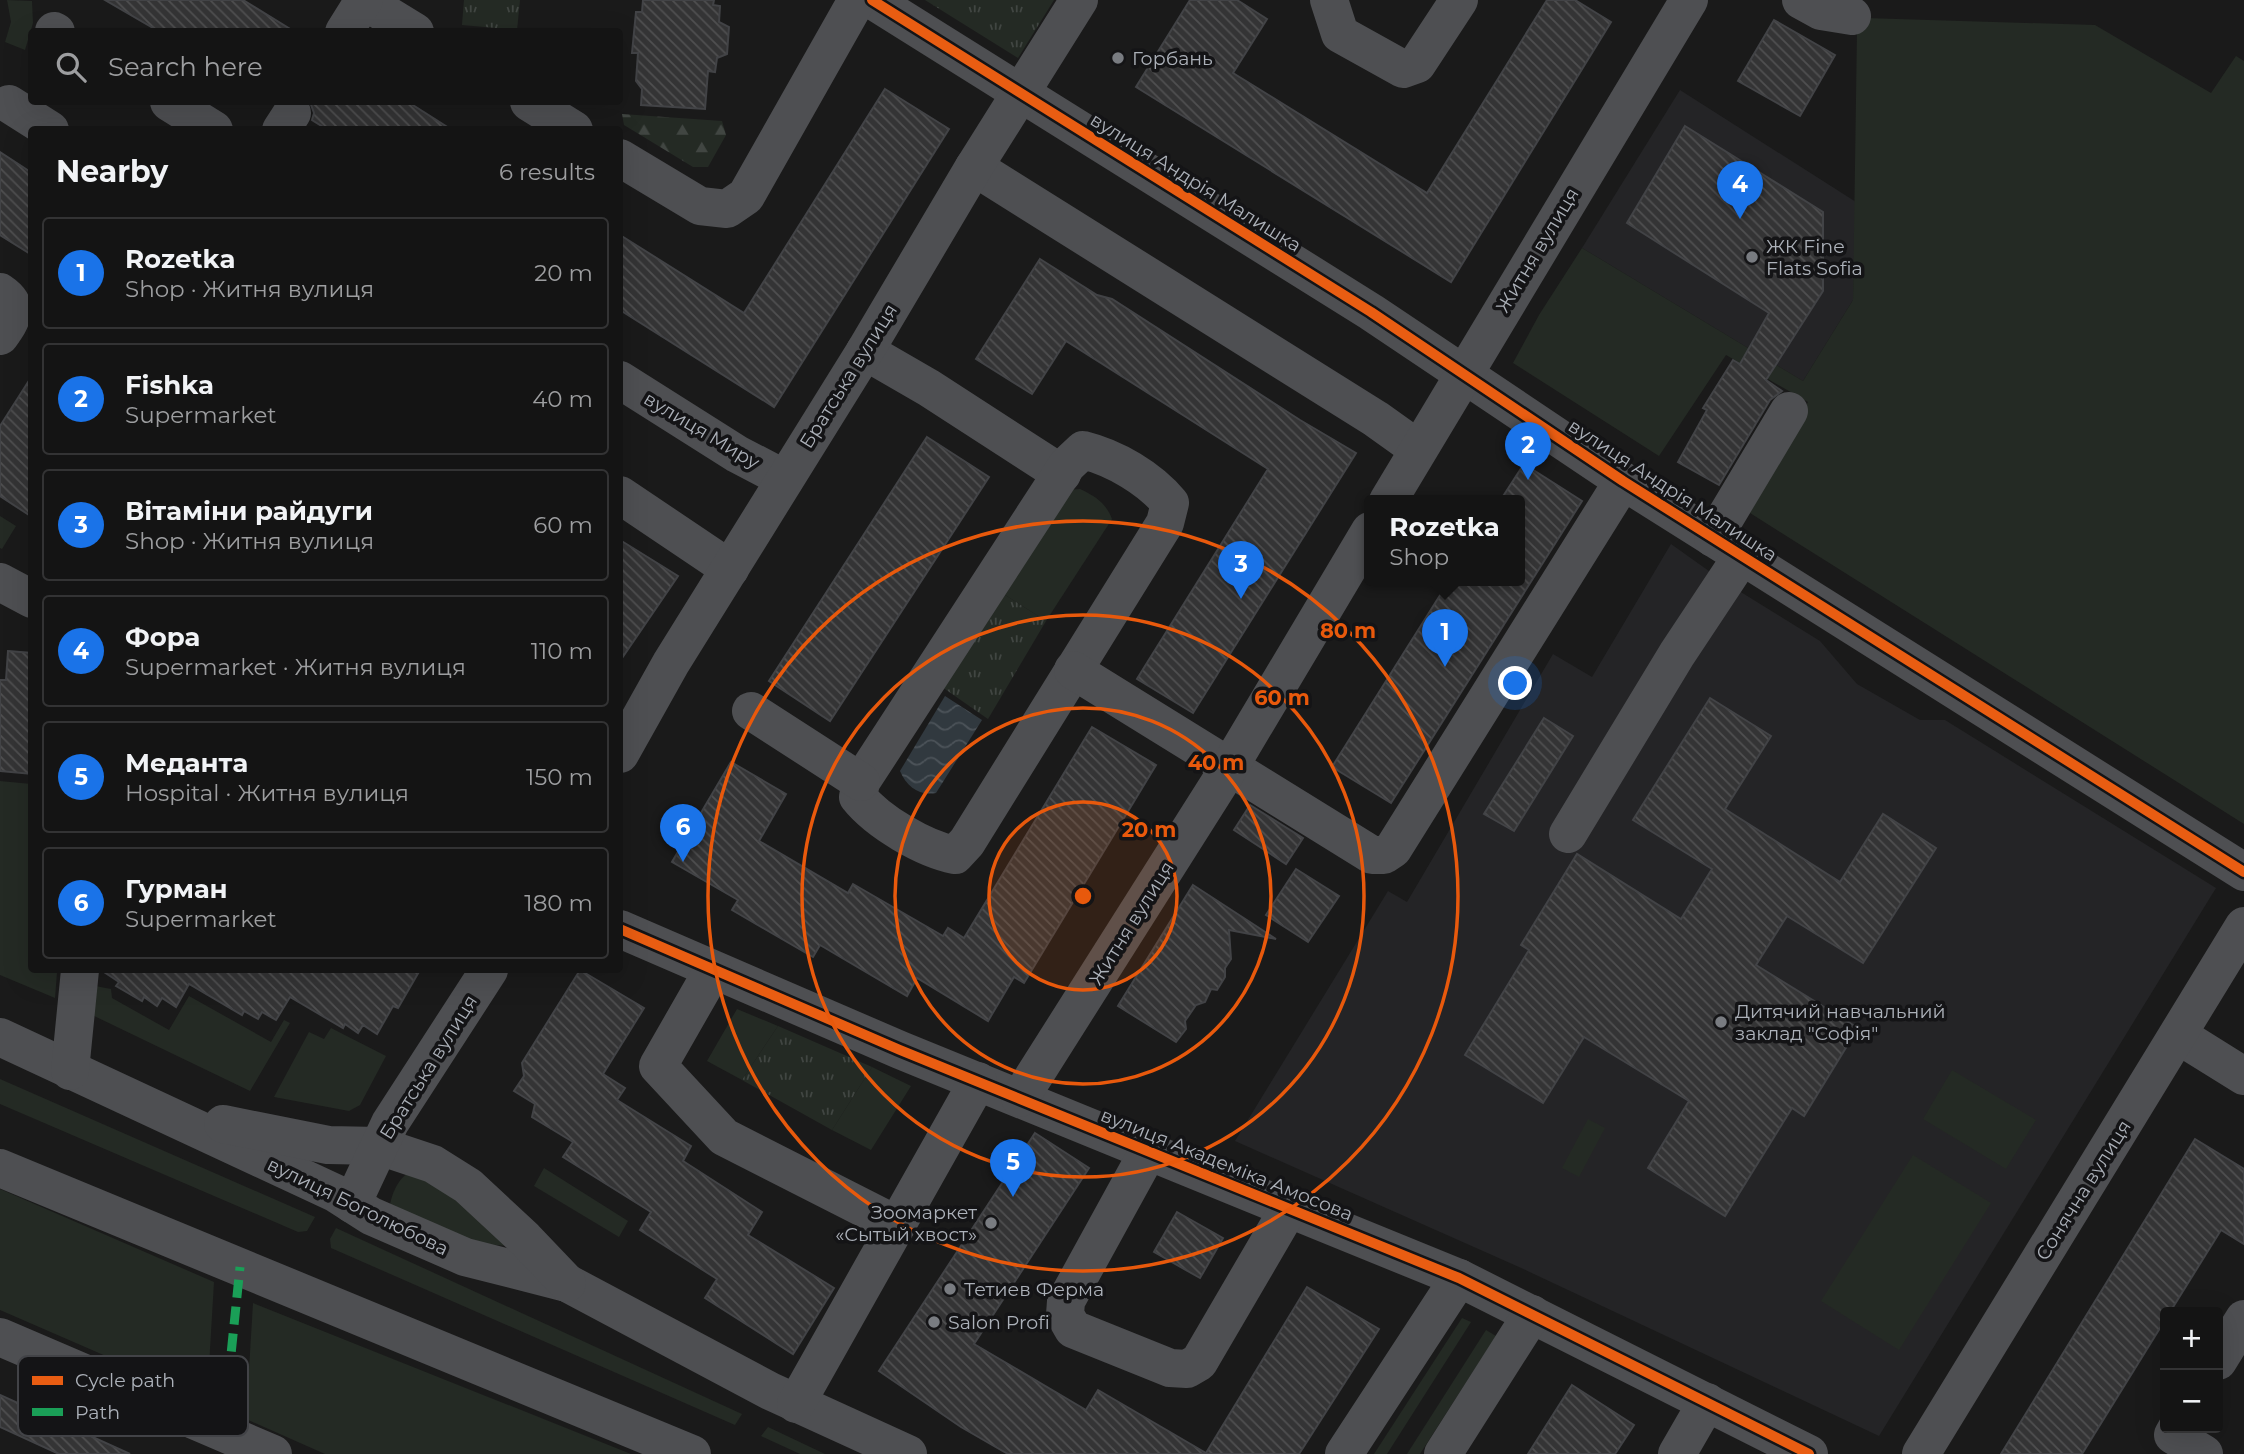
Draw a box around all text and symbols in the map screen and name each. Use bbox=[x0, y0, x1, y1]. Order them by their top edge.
search box bbox=[28, 28, 623, 105]
place label: Горбань bbox=[1132, 47, 1213, 70]
icon: search bbox=[52, 48, 90, 86]
marker: Горбань bbox=[1110, 50, 1126, 66]
text: Search here bbox=[108, 51, 263, 83]
street label: вулиця Андрія Малишка bbox=[1086, 108, 1305, 257]
text: Nearby bbox=[56, 153, 168, 190]
text: 6 results bbox=[499, 158, 595, 186]
pin: 4 bbox=[1717, 161, 1763, 219]
street label: Житня вулиця bbox=[1491, 184, 1584, 317]
place label: ЖК Fine Flats Sofia bbox=[1766, 235, 1863, 280]
text: Rozetka bbox=[125, 243, 235, 275]
marker: ЖК Fine Flats Sofia bbox=[1744, 249, 1760, 265]
text: 1 bbox=[76, 259, 86, 287]
text: 20 m bbox=[534, 259, 593, 287]
text: Shop · Житня вулиця bbox=[125, 275, 374, 303]
street label: Братська вулиця bbox=[795, 300, 902, 453]
text: Fishka bbox=[125, 369, 214, 401]
text: 2 bbox=[74, 385, 88, 413]
text: 40 m bbox=[532, 385, 593, 413]
street label: вулиця Миру bbox=[640, 387, 764, 474]
text: Supermarket bbox=[125, 401, 277, 429]
street label: вулиця Андрія Малишка bbox=[1564, 414, 1781, 567]
pin: 2 bbox=[1505, 422, 1551, 480]
text: Вітаміни райдуги bbox=[125, 495, 373, 527]
popup bbox=[1364, 495, 1525, 586]
text: 3 bbox=[74, 511, 88, 539]
text: 60 m bbox=[533, 511, 593, 539]
text: Rozetka bbox=[1389, 511, 1500, 543]
text: Shop · Житня вулиця bbox=[125, 527, 374, 555]
pin: 3 bbox=[1218, 541, 1264, 599]
text: Shop bbox=[1389, 543, 1449, 571]
pin: 1 bbox=[1422, 609, 1468, 667]
text: 80 m bbox=[1320, 618, 1376, 643]
text: Фора bbox=[125, 621, 200, 653]
text: 4 bbox=[73, 637, 89, 665]
text: 110 m bbox=[531, 637, 593, 665]
text: Supermarket · Житня вулиця bbox=[125, 653, 466, 681]
your location bbox=[1498, 666, 1532, 700]
text: 60 m bbox=[1254, 685, 1310, 710]
text: Меданта bbox=[125, 747, 248, 779]
text: 40 m bbox=[1188, 750, 1244, 775]
text: 5 bbox=[74, 763, 88, 791]
text: 150 m bbox=[526, 763, 593, 791]
text: Hospital · Житня вулиця bbox=[125, 779, 409, 807]
pin: 6 bbox=[660, 804, 706, 862]
text: 20 m bbox=[1122, 817, 1176, 842]
street label: Житня вулиця bbox=[1084, 857, 1179, 989]
text: Гурман bbox=[125, 873, 228, 905]
centre of rings bbox=[1071, 884, 1095, 908]
text: 6 bbox=[74, 889, 88, 917]
text: 180 m bbox=[524, 889, 593, 917]
text: Supermarket bbox=[125, 905, 277, 933]
street label: Братська вулиця bbox=[375, 991, 482, 1144]
place label: Дитячий навчальний заклад "Софія" bbox=[1735, 1000, 1946, 1045]
marker: Дитячий навчальний заклад "Софія" bbox=[1713, 1014, 1729, 1030]
street label: вулиця Академіка Амосова bbox=[1097, 1103, 1356, 1226]
street label: Сонячна вулиця bbox=[2031, 1116, 2136, 1265]
pin: 5 bbox=[990, 1139, 1036, 1197]
street label: вулиця Боголюбова bbox=[264, 1153, 452, 1260]
place label: Зоомаркет «Сытый хвост» bbox=[835, 1201, 977, 1246]
marker: Зоомаркет «Сытый хвост» bbox=[983, 1215, 999, 1231]
place label: Тетиев Ферма bbox=[964, 1278, 1104, 1301]
marker: Тетиев Ферма bbox=[942, 1281, 958, 1297]
map controls bbox=[2160, 1307, 2223, 1433]
button: + bbox=[2160, 1307, 2223, 1370]
place label: Salon Profi bbox=[948, 1311, 1050, 1334]
marker: Salon Profi bbox=[926, 1314, 942, 1330]
legend bbox=[18, 1356, 248, 1436]
text: Cycle path bbox=[75, 1369, 175, 1392]
button: − bbox=[2160, 1370, 2223, 1433]
text: Path bbox=[75, 1401, 120, 1424]

